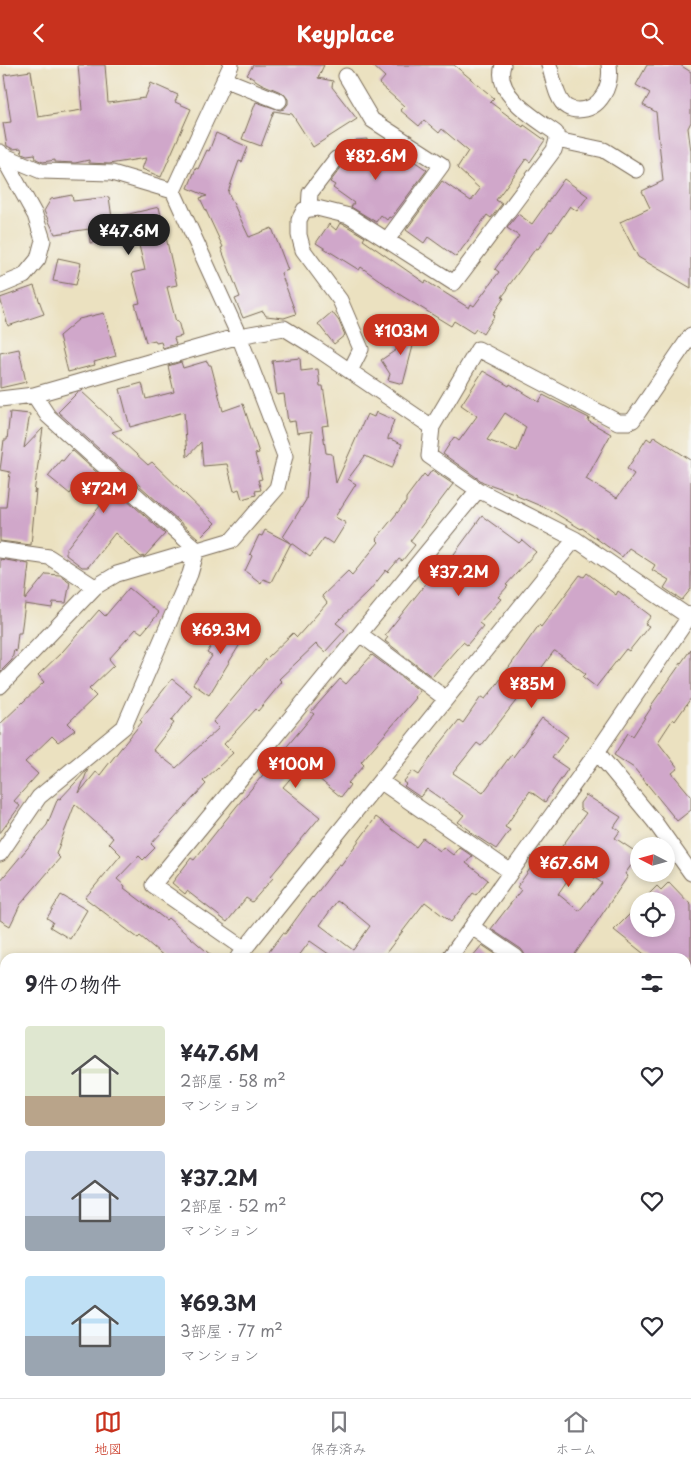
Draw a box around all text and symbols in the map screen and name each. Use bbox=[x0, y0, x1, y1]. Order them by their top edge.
text: Keyplace bbox=[297, 16, 394, 49]
icon: back bbox=[25, 19, 53, 47]
icon: search bbox=[638, 19, 666, 47]
pin: ¥82.6M bbox=[335, 139, 417, 181]
text: ¥82.6M bbox=[346, 143, 407, 167]
pin: ¥47.6M bbox=[88, 213, 170, 256]
text: ¥47.6M bbox=[99, 218, 159, 242]
pin: ¥103M bbox=[366, 313, 436, 356]
text: ¥103M bbox=[374, 318, 428, 342]
pin: ¥72M bbox=[74, 471, 134, 514]
text: ¥72M bbox=[81, 476, 127, 500]
pin: ¥37.2M bbox=[418, 555, 500, 597]
text: ¥37.2M bbox=[429, 559, 489, 583]
pin: ¥69.3M bbox=[180, 613, 262, 655]
text: ¥69.3M bbox=[192, 617, 250, 641]
pin: ¥85M bbox=[502, 667, 562, 709]
text: ¥85M bbox=[509, 671, 555, 695]
pin: ¥100M bbox=[261, 747, 331, 789]
text: ¥100M bbox=[268, 751, 324, 775]
north arrow bbox=[630, 837, 675, 883]
map controls bbox=[630, 837, 675, 937]
pin: ¥67.6M bbox=[528, 845, 610, 888]
text: ¥67.6M bbox=[539, 850, 599, 874]
button: locate bbox=[630, 892, 675, 937]
text: 9件の物件 bbox=[25, 967, 122, 999]
icon: filters bbox=[638, 969, 666, 997]
text: ¥47.6M bbox=[180, 1036, 259, 1068]
icon: home bbox=[65, 1046, 125, 1106]
icon: heart bbox=[638, 1062, 666, 1090]
text: 2部屋 · 58 m² bbox=[180, 1068, 286, 1092]
text: マンション bbox=[180, 1092, 259, 1116]
text: ¥37.2M bbox=[180, 1161, 258, 1193]
icon: home bbox=[65, 1171, 125, 1231]
icon: heart bbox=[638, 1187, 666, 1215]
text: 2部屋 · 52 m² bbox=[180, 1193, 287, 1217]
text: マンション bbox=[180, 1217, 259, 1241]
text: ¥69.3M bbox=[180, 1286, 257, 1318]
icon: home bbox=[65, 1296, 125, 1356]
icon: heart bbox=[638, 1312, 666, 1340]
text: 3部屋 · 77 m² bbox=[180, 1318, 283, 1342]
text: マンション bbox=[180, 1342, 259, 1366]
tab: 地図 bbox=[94, 1408, 122, 1459]
tab: 保存済み bbox=[311, 1408, 367, 1459]
tab: ホーム bbox=[555, 1408, 597, 1459]

